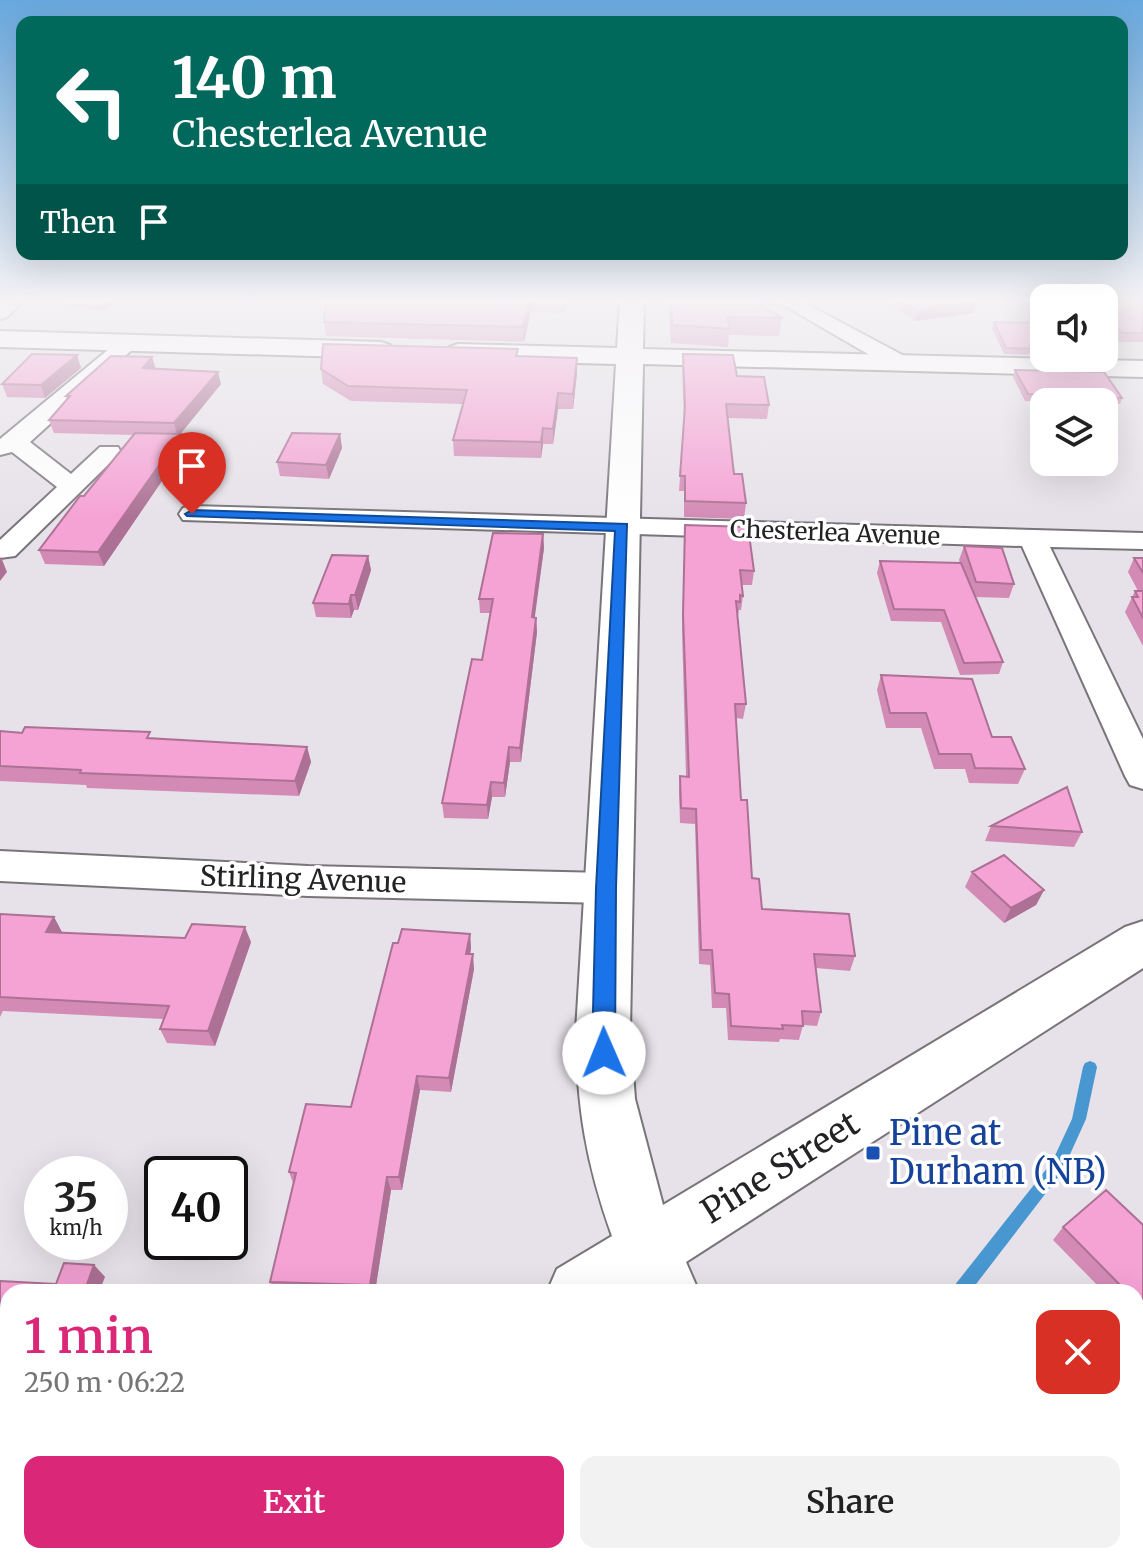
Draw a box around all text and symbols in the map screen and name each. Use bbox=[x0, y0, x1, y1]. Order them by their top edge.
text: 140 m bbox=[172, 43, 337, 113]
icon: left bbox=[40, 48, 144, 152]
text: Chesterlea Avenue bbox=[172, 112, 487, 157]
icon: arrive bbox=[132, 200, 176, 244]
text: Then bbox=[40, 203, 116, 241]
map controls bbox=[1030, 284, 1118, 476]
button: sound bbox=[1030, 284, 1118, 372]
button: layers bbox=[1030, 388, 1118, 476]
pin bbox=[158, 432, 226, 514]
icon: arrive bbox=[170, 444, 214, 488]
street label: Chesterlea Avenue bbox=[729, 513, 941, 552]
street label: Stirling Avenue bbox=[199, 857, 407, 901]
position arrow bbox=[562, 1011, 646, 1095]
street label: Pine Street bbox=[693, 1102, 867, 1232]
place label: Pine at Durham (NB) bbox=[889, 1112, 1107, 1193]
marker: Pine at Durham (NB) bbox=[864, 1144, 882, 1162]
speed limit sign: 40 bbox=[144, 1156, 248, 1260]
text: 35 bbox=[54, 1173, 98, 1223]
text: km/h bbox=[50, 1215, 102, 1240]
text: 1 min bbox=[24, 1306, 153, 1366]
button: close bbox=[1036, 1310, 1120, 1394]
text: 250 m · 06:22 bbox=[24, 1366, 185, 1399]
button: Exit bbox=[24, 1456, 564, 1548]
button: Share bbox=[580, 1456, 1120, 1548]

